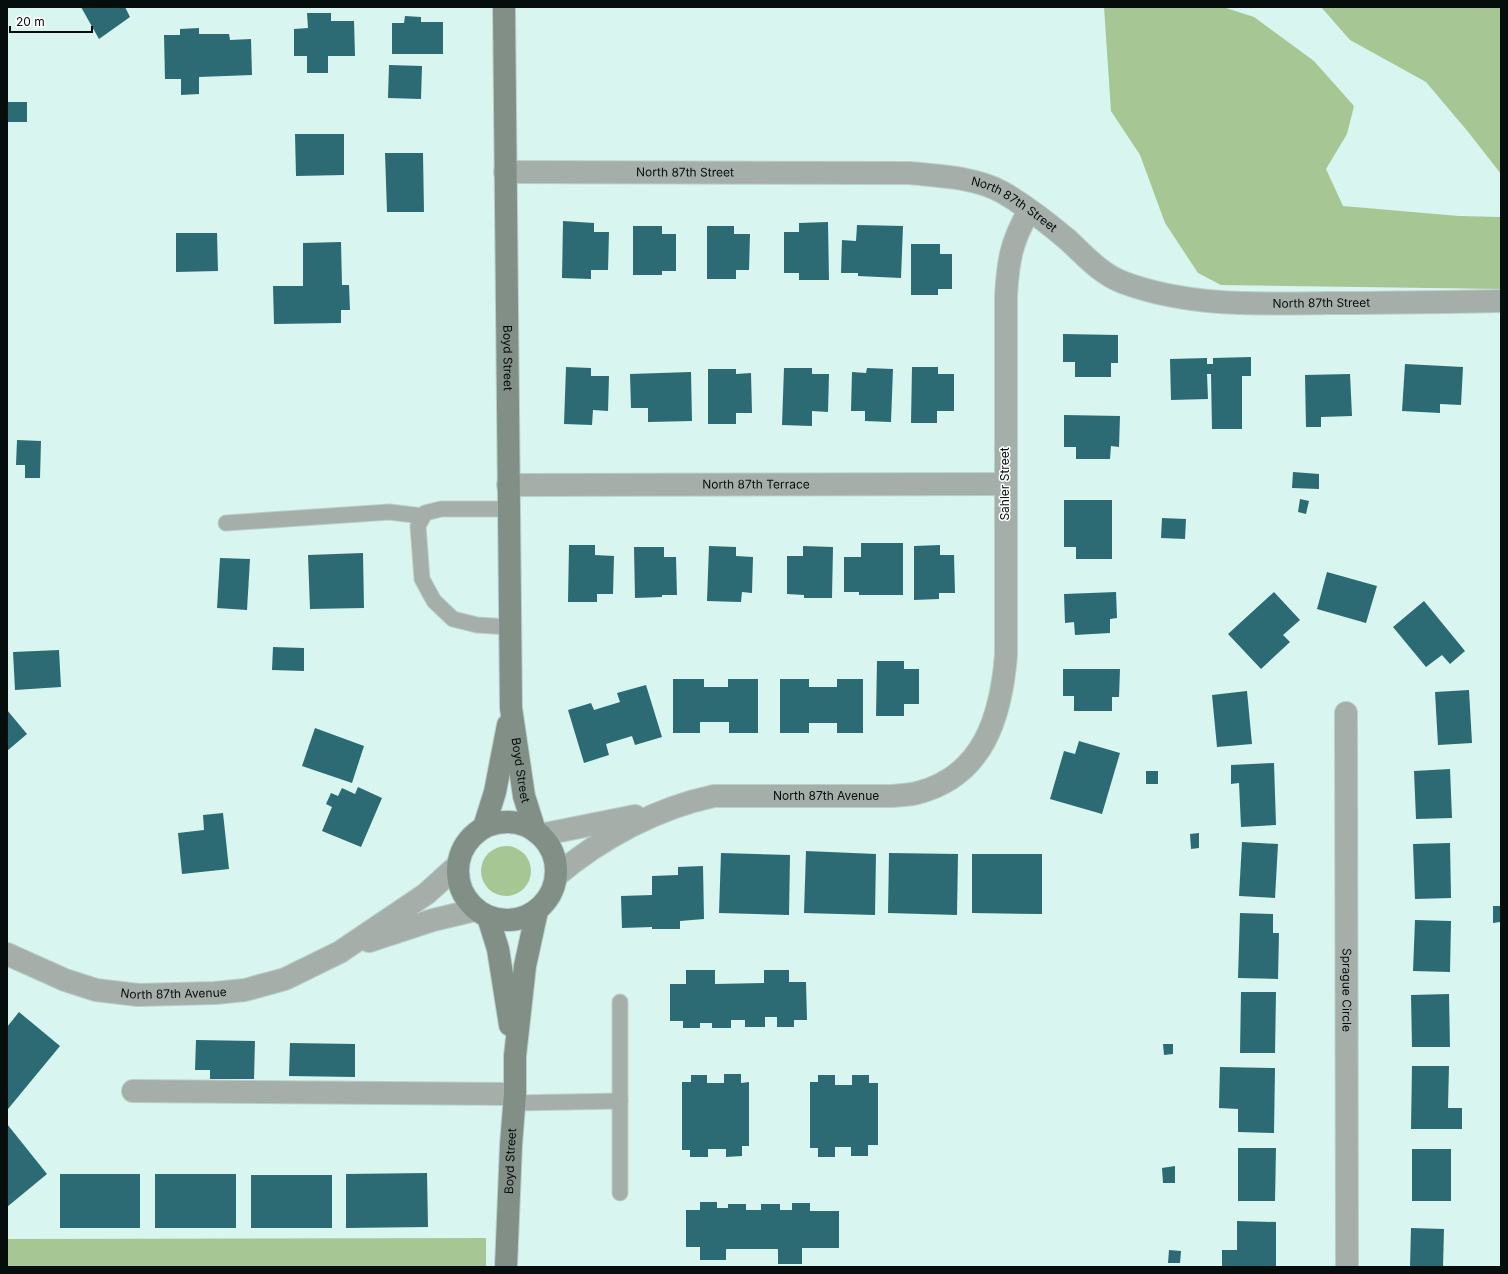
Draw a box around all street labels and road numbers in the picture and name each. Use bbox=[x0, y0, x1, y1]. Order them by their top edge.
street label: North 87th Street bbox=[636, 164, 734, 180]
street label: North 87th Street bbox=[970, 173, 1060, 235]
street label: North 87th Street bbox=[1272, 295, 1370, 311]
street label: Boyd Street bbox=[500, 325, 516, 391]
street label: Sahler Street bbox=[997, 447, 1012, 521]
street label: North 87th Terrace bbox=[702, 476, 810, 492]
street label: Boyd Street bbox=[508, 736, 534, 805]
street label: North 87th Avenue bbox=[773, 788, 879, 803]
street label: Sprague Circle bbox=[1339, 948, 1355, 1032]
street label: North 87th Avenue bbox=[120, 984, 227, 1002]
street label: Boyd Street bbox=[501, 1127, 519, 1194]

